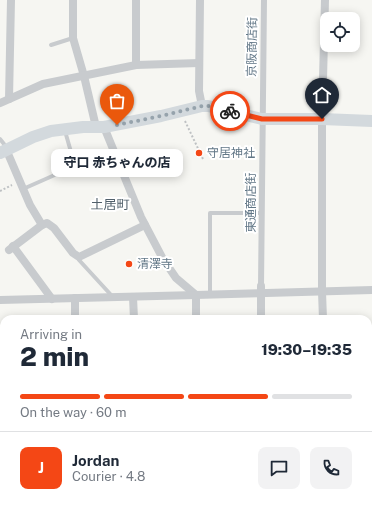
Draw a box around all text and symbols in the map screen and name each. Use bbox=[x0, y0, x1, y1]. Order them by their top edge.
map controls bbox=[320, 12, 360, 52]
button: locate bbox=[320, 12, 360, 52]
street label: 京阪商店街 bbox=[244, 17, 260, 77]
pin bbox=[305, 78, 339, 119]
pin bbox=[100, 84, 134, 125]
icon: home bbox=[311, 84, 333, 106]
icon: bag bbox=[106, 90, 128, 112]
courier bbox=[210, 91, 250, 131]
icon: bike bbox=[219, 100, 241, 122]
place label: 守居神社 bbox=[207, 146, 255, 160]
marker: 守居神社 bbox=[194, 148, 204, 158]
callout: 守口 赤ちゃんの店 bbox=[51, 149, 183, 177]
text: 守口 赤ちゃんの店 bbox=[64, 155, 170, 170]
street label: 東通商店街 bbox=[244, 173, 258, 233]
district label: 土居町 bbox=[90, 197, 130, 212]
place label: 清澤寺 bbox=[137, 257, 173, 271]
marker: 清澤寺 bbox=[124, 259, 134, 269]
text: Arriving in bbox=[20, 327, 82, 342]
text: 2 min bbox=[20, 341, 89, 372]
text: 19:30–19:35 bbox=[261, 341, 352, 358]
text: On the way · 60 m bbox=[20, 405, 126, 420]
button: chat bbox=[258, 447, 300, 489]
button: phone bbox=[310, 447, 352, 489]
text: Jordan bbox=[72, 452, 119, 469]
text: J bbox=[38, 459, 44, 476]
text: Courier · 4.8 bbox=[72, 469, 145, 484]

